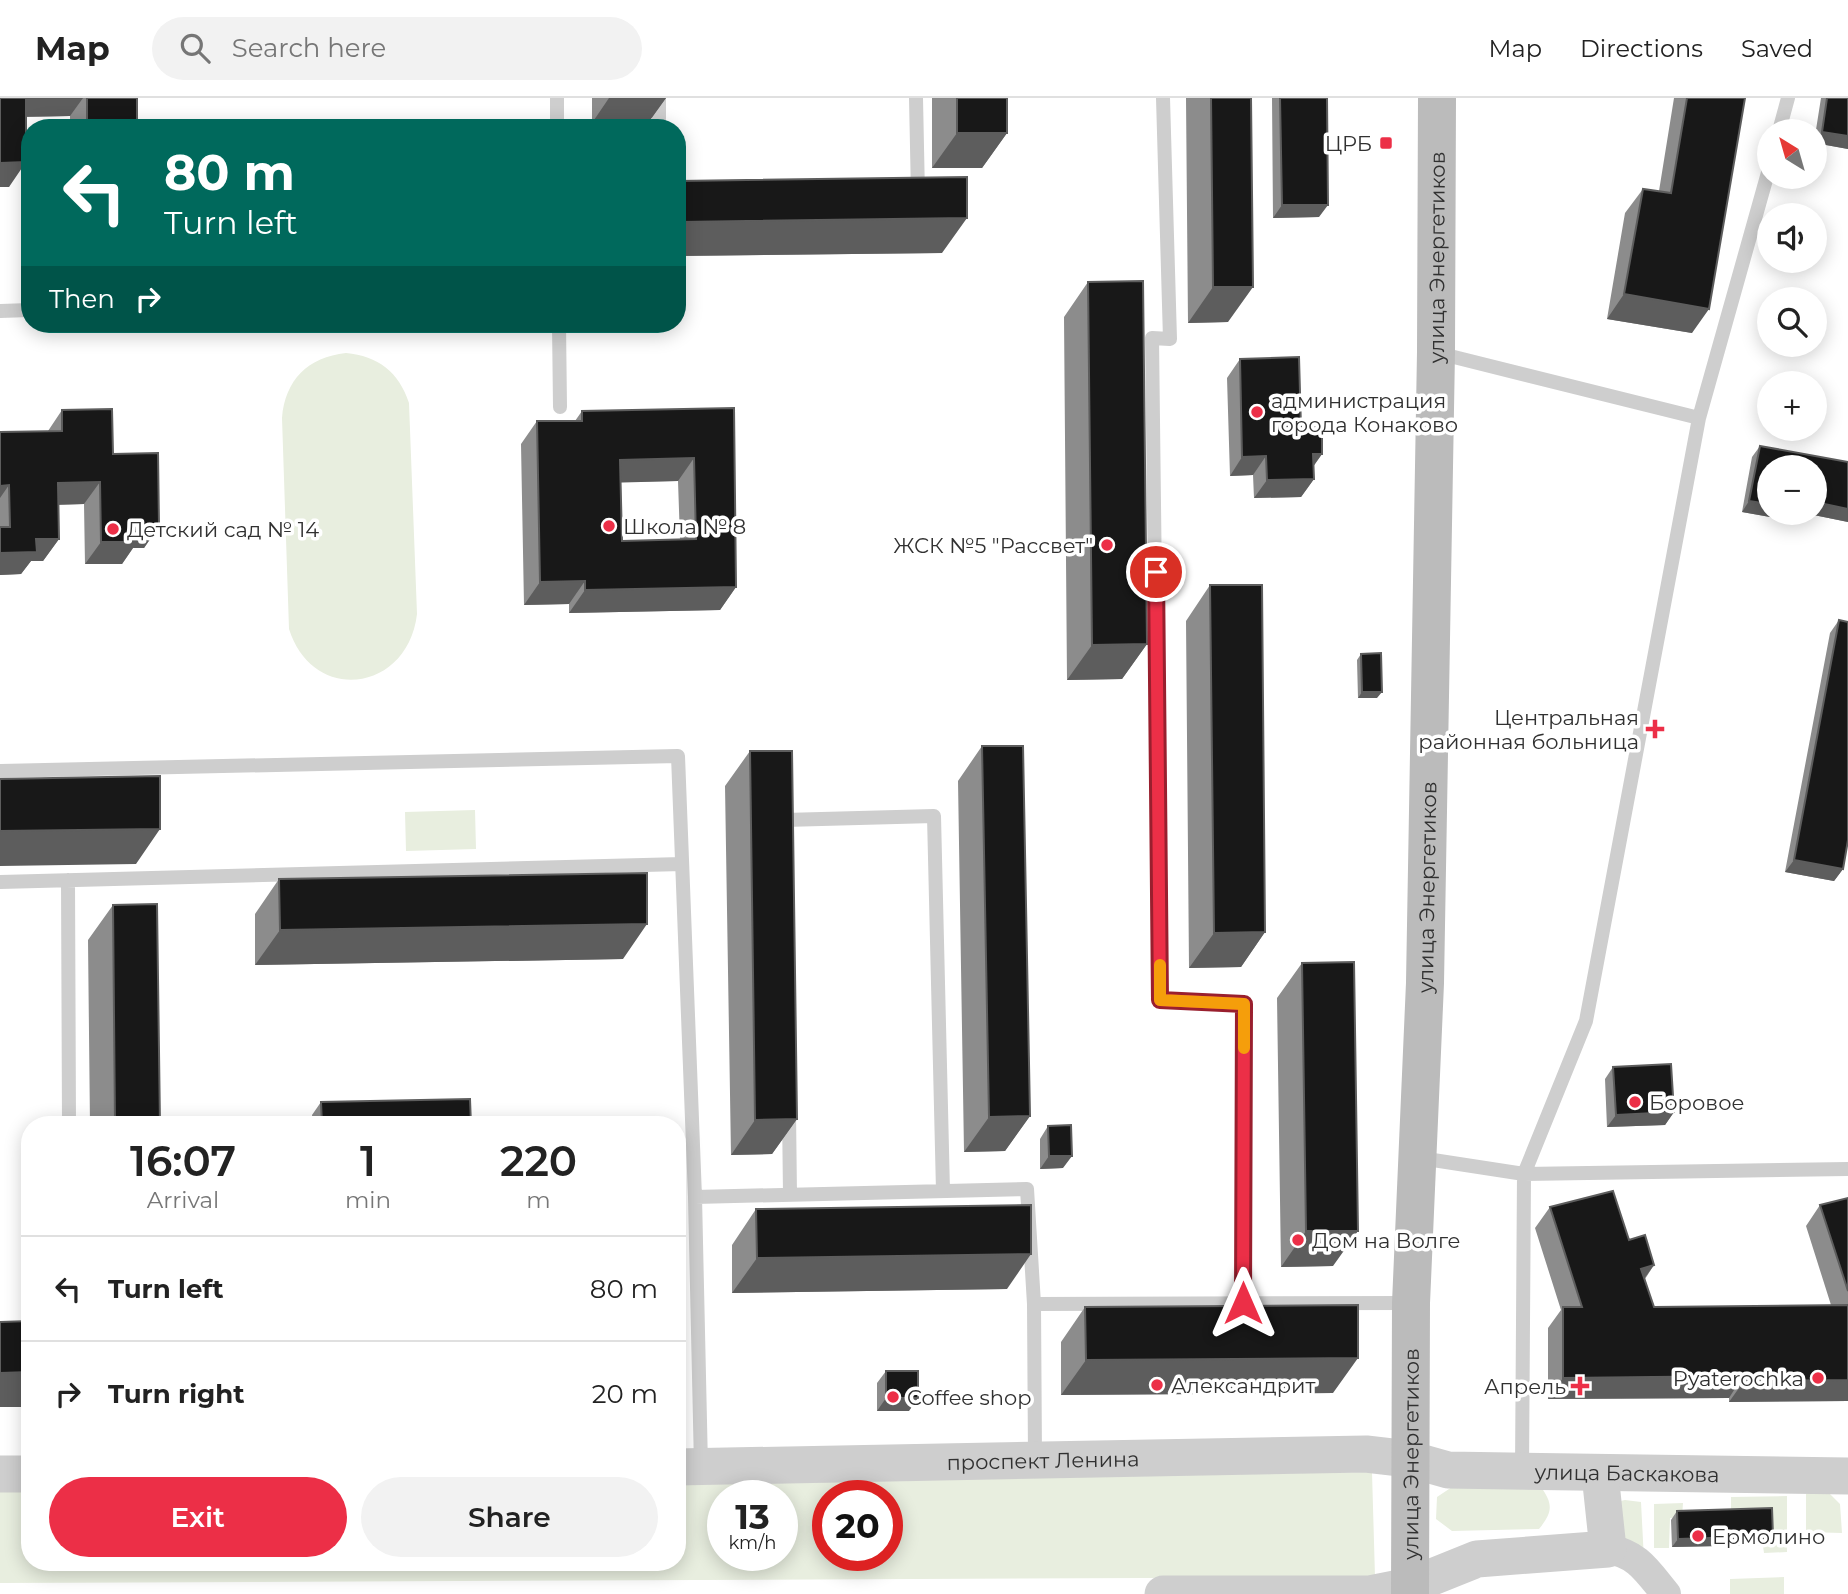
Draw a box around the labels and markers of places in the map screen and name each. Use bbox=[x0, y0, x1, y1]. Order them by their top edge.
place label: ЦРБ bbox=[1325, 131, 1372, 156]
marker: ЦРБ bbox=[1378, 135, 1394, 151]
place label: администрация города Конаково bbox=[1271, 388, 1458, 437]
marker: администрация города Конаково bbox=[1249, 404, 1265, 420]
place label: Школа № 8 bbox=[623, 514, 746, 539]
place label: Детский сад № 14 bbox=[127, 517, 319, 542]
marker: Школа № 8 bbox=[601, 518, 617, 534]
marker: Детский сад № 14 bbox=[105, 521, 121, 537]
place label: ЖСК №5 "Рассвет" bbox=[893, 533, 1093, 558]
marker: ЖСК №5 "Рассвет" bbox=[1099, 537, 1115, 553]
pin bbox=[1126, 542, 1186, 602]
place label: Центральная районная больница bbox=[1418, 705, 1639, 754]
marker: Центральная районная больница bbox=[1645, 719, 1665, 739]
place label: Боровое bbox=[1649, 1090, 1744, 1115]
marker: Боровое bbox=[1627, 1094, 1643, 1110]
place label: Дом на Волге bbox=[1312, 1228, 1460, 1253]
marker: Дом на Волге bbox=[1290, 1232, 1306, 1248]
place label: Pyaterochka bbox=[1673, 1366, 1804, 1391]
marker: Pyaterochka bbox=[1810, 1370, 1826, 1386]
place label: Александрит bbox=[1171, 1373, 1315, 1398]
place label: Апрель bbox=[1484, 1374, 1566, 1399]
marker: Александрит bbox=[1149, 1377, 1165, 1393]
marker: Апрель bbox=[1572, 1378, 1588, 1394]
place label: Coffee shop bbox=[907, 1385, 1031, 1410]
marker: Coffee shop bbox=[885, 1389, 901, 1405]
place label: Ермолино bbox=[1712, 1524, 1825, 1549]
marker: Ермолино bbox=[1690, 1528, 1706, 1544]

